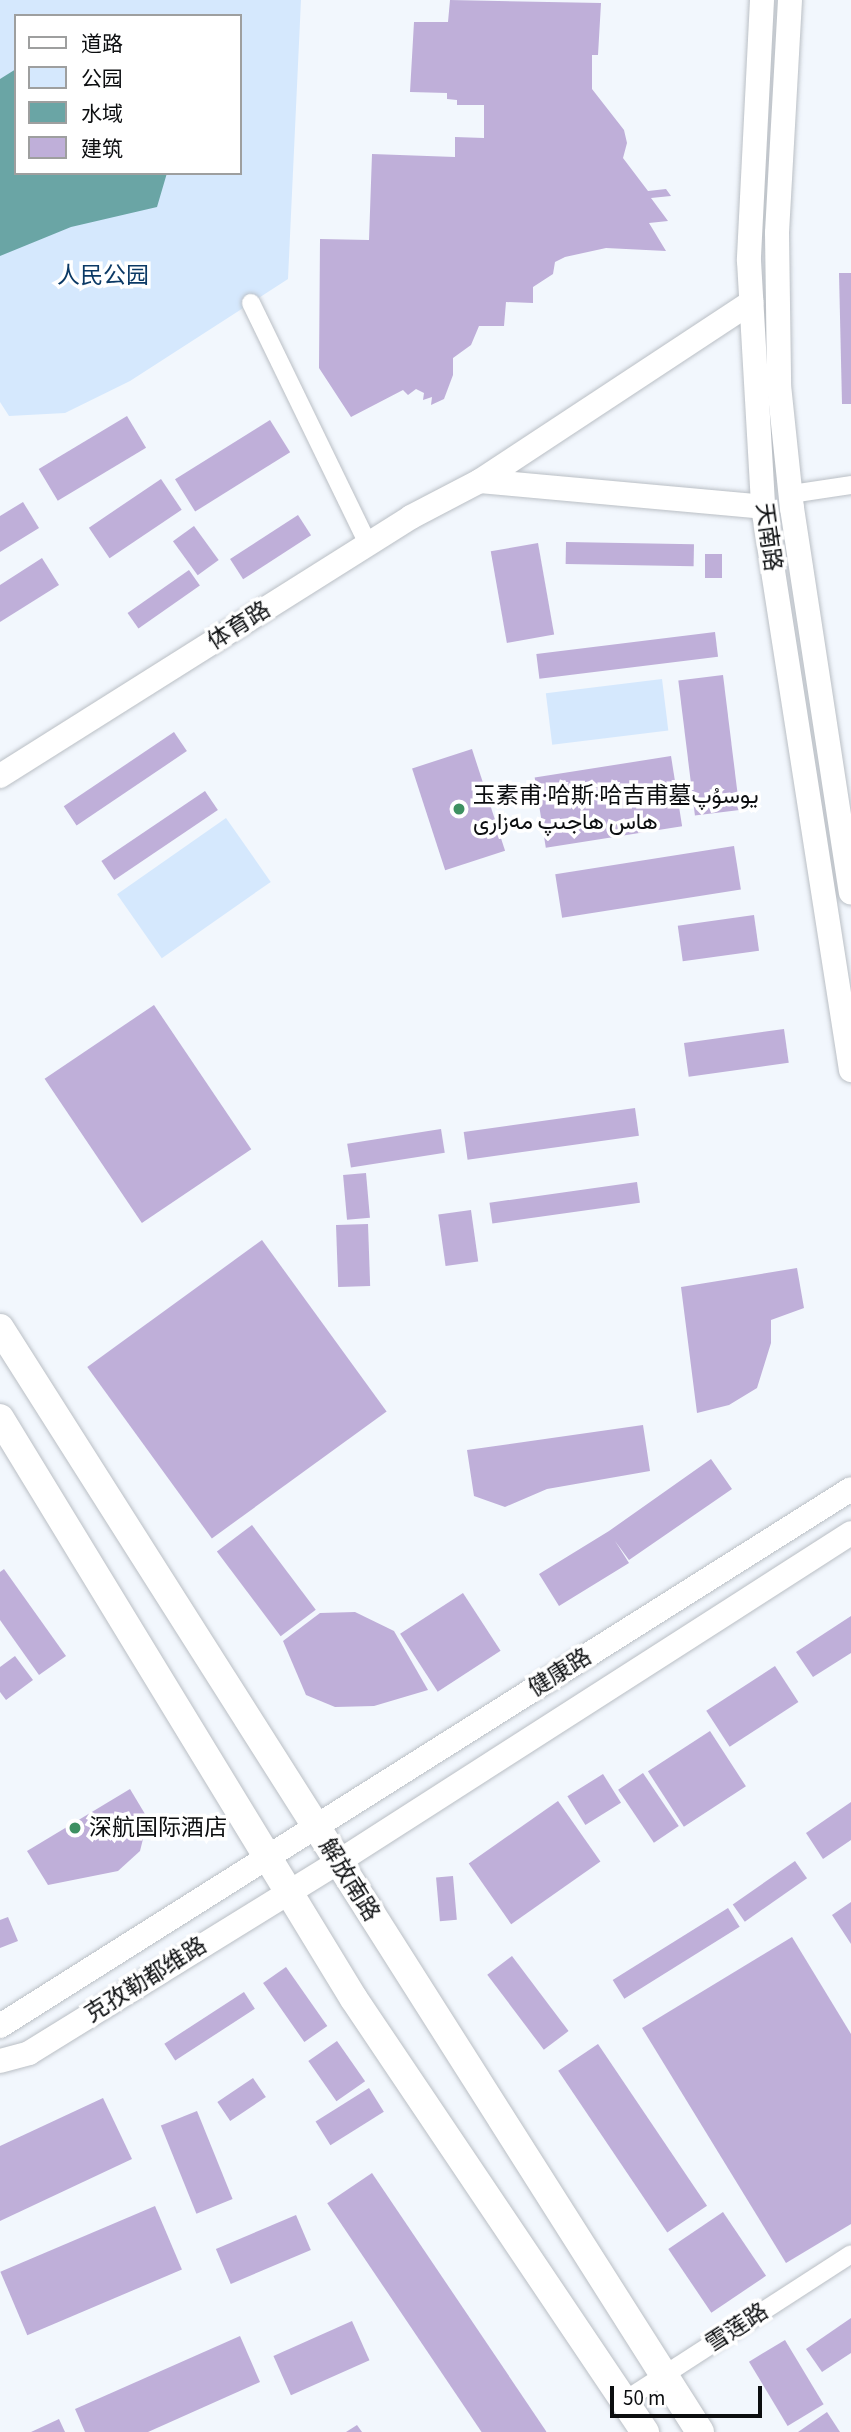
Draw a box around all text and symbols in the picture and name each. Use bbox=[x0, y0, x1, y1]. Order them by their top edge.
legend bbox=[14, 14, 242, 175]
text: 道路 bbox=[81, 29, 123, 59]
text: 公园 bbox=[81, 64, 123, 94]
text: 水域 bbox=[81, 99, 123, 129]
text: 建筑 bbox=[81, 134, 123, 164]
park label: 人民公园 bbox=[57, 262, 149, 290]
street label: 天南路 bbox=[750, 501, 786, 573]
street label: 体育路 bbox=[202, 596, 276, 656]
place label: 玉素甫·哈斯·哈吉甫墓يوسۇپ ھاس ھاجىپ مەزارى bbox=[473, 782, 759, 836]
marker: 玉素甫·哈斯·哈吉甫墓يوسۇپ ھاس ھاجىپ مەزارى bbox=[451, 801, 467, 817]
street label: 健康路 bbox=[523, 1643, 597, 1703]
place label: 深航国际酒店 bbox=[89, 1814, 227, 1842]
marker: 深航国际酒店 bbox=[67, 1820, 83, 1836]
street label: 解放南路 bbox=[313, 1834, 385, 1926]
street label: 克孜勒都维路 bbox=[80, 1932, 212, 2028]
street label: 雪莲路 bbox=[701, 2298, 773, 2358]
scale bar bbox=[613, 2372, 765, 2416]
text: 50 m bbox=[623, 2383, 665, 2413]

